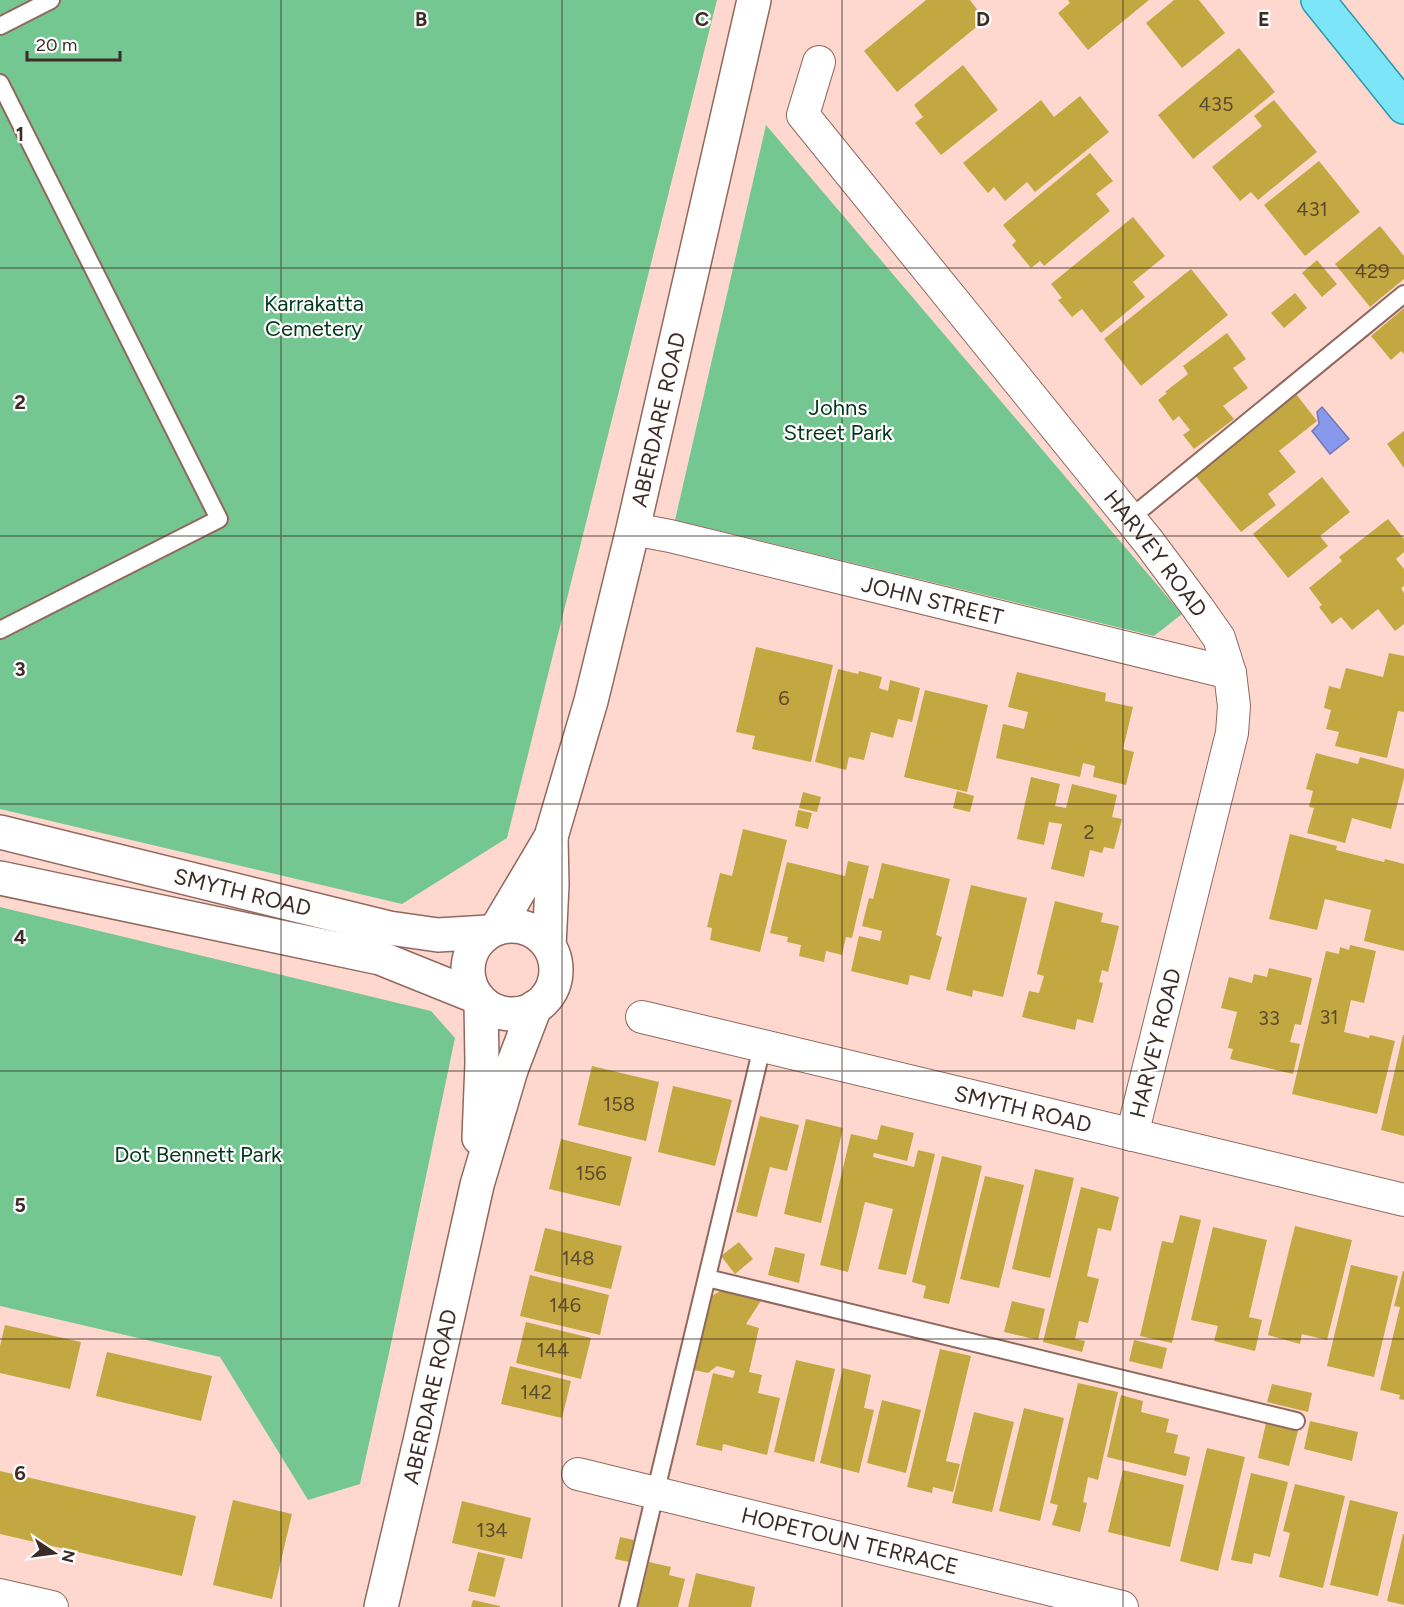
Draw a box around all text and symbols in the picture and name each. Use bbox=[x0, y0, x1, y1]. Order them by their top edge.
text: B bbox=[415, 7, 427, 31]
text: C bbox=[695, 7, 709, 31]
text: D bbox=[976, 7, 990, 31]
text: E bbox=[1258, 7, 1270, 31]
scale bar bbox=[27, 24, 120, 62]
text: 20 m bbox=[36, 34, 77, 56]
house number: 435 bbox=[1199, 92, 1233, 116]
text: 1 bbox=[16, 122, 24, 146]
house number: 431 bbox=[1296, 197, 1328, 221]
house number: 429 bbox=[1355, 259, 1389, 283]
park label: Karrakatta Cemetery bbox=[264, 290, 364, 342]
street label: ABERDARE ROAD bbox=[625, 330, 692, 510]
text: 2 bbox=[14, 390, 26, 414]
park label: Johns Street Park bbox=[784, 394, 893, 446]
street label: HARVEY ROAD bbox=[1098, 485, 1213, 622]
street label: JOHN STREET bbox=[859, 570, 1006, 631]
text: 3 bbox=[14, 657, 26, 681]
house number: 6 bbox=[778, 686, 790, 710]
house number: 2 bbox=[1083, 820, 1095, 844]
street label: SMYTH ROAD bbox=[171, 862, 314, 922]
text: 4 bbox=[14, 925, 27, 949]
street label: HARVEY ROAD bbox=[1124, 966, 1187, 1121]
house number: 31 bbox=[1319, 1005, 1339, 1029]
house number: 33 bbox=[1258, 1006, 1280, 1030]
street label: SMYTH ROAD bbox=[952, 1079, 1094, 1139]
house number: 158 bbox=[603, 1092, 635, 1116]
park label: Dot Bennett Park bbox=[114, 1141, 282, 1168]
house number: 156 bbox=[575, 1161, 607, 1185]
text: 5 bbox=[14, 1193, 26, 1217]
house number: 148 bbox=[562, 1246, 594, 1270]
house number: 146 bbox=[549, 1293, 581, 1317]
street label: ABERDARE ROAD bbox=[397, 1307, 463, 1487]
house number: 144 bbox=[536, 1338, 570, 1362]
house number: 142 bbox=[520, 1380, 552, 1404]
text: 6 bbox=[14, 1461, 26, 1485]
street label: HOPETOUN TERRACE bbox=[738, 1501, 961, 1581]
house number: 134 bbox=[476, 1518, 508, 1542]
north arrow bbox=[24, 1523, 84, 1583]
text: N bbox=[57, 1548, 79, 1564]

